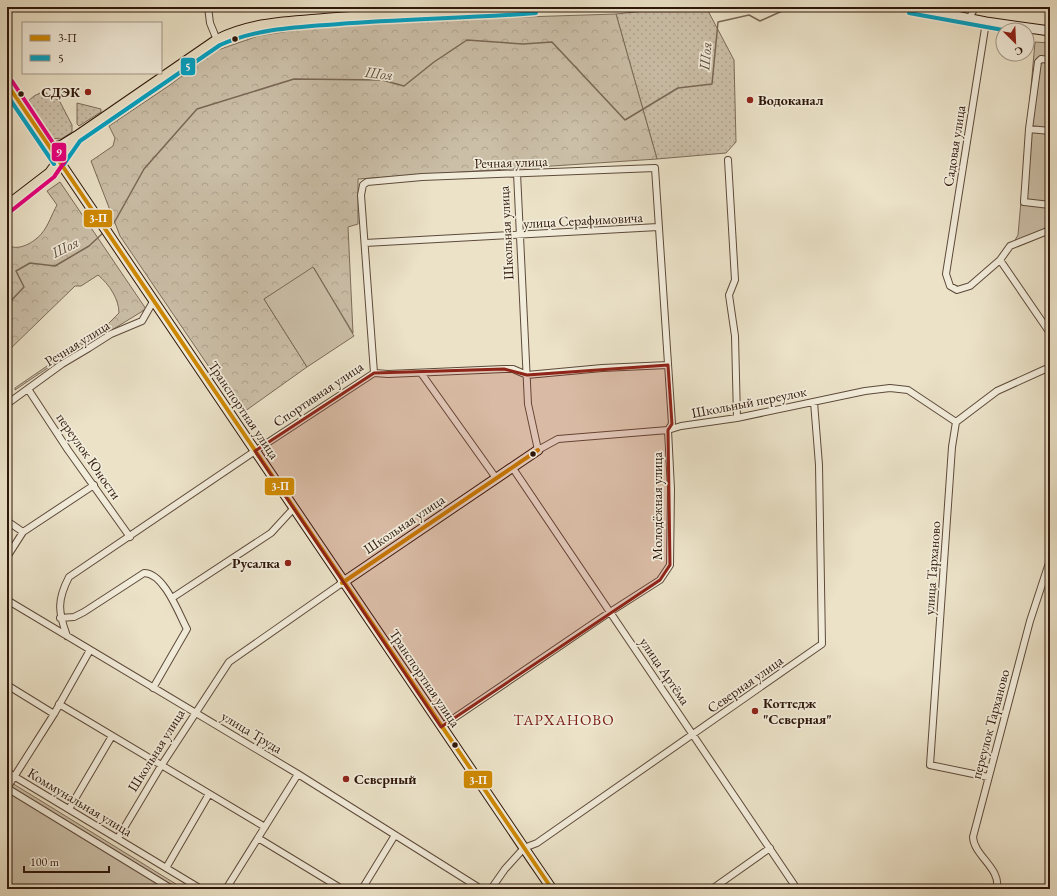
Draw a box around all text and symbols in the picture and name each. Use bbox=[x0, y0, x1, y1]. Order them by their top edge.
legend bbox=[22, 22, 162, 74]
north arrow bbox=[995, 22, 1035, 62]
text: 3-П bbox=[58, 30, 77, 46]
unlabelled marker bbox=[230, 34, 240, 44]
water label: Шоя bbox=[694, 41, 716, 72]
text: С bbox=[1012, 43, 1025, 59]
text: 5 bbox=[58, 50, 64, 66]
line badge: 5 bbox=[180, 57, 196, 76]
text: 5 bbox=[185, 60, 191, 74]
water label: Шоя bbox=[363, 62, 394, 84]
place label: СДЭК bbox=[41, 83, 81, 101]
marker: СДЭК bbox=[83, 87, 93, 97]
unlabelled marker bbox=[16, 89, 26, 99]
place label: Водоканал bbox=[758, 91, 824, 109]
marker: Водоканал bbox=[745, 95, 755, 105]
street label: Садовая улица bbox=[939, 104, 969, 188]
line badge: 9 bbox=[51, 142, 67, 162]
text: 9 bbox=[56, 145, 62, 159]
street label: Речная улица bbox=[474, 152, 548, 172]
street label: Школьная улица bbox=[495, 185, 517, 281]
street label: улица Серафимовича bbox=[523, 208, 644, 232]
line badge: 3-П bbox=[83, 209, 113, 228]
text: 3-П bbox=[89, 211, 107, 225]
water label: Шоя bbox=[47, 232, 82, 262]
street label: Речная улица bbox=[41, 316, 113, 370]
street label: Транспортная улица bbox=[204, 357, 284, 463]
street label: Спортивная улица bbox=[269, 357, 367, 431]
street label: Школьный переулок bbox=[690, 382, 808, 422]
street label: переулок Юности bbox=[52, 409, 126, 503]
unlabelled marker bbox=[528, 449, 538, 459]
street label: Молодёжная улица bbox=[648, 451, 666, 560]
line badge: 3-П bbox=[264, 477, 295, 496]
text: 3-П bbox=[271, 479, 289, 493]
street label: Школьная улица bbox=[360, 490, 448, 558]
street label: улица Тарханово bbox=[920, 520, 944, 616]
place label: Русалка bbox=[232, 554, 281, 572]
marker: Русалка bbox=[283, 558, 293, 568]
street label: Транспортная улица bbox=[385, 625, 465, 731]
street label: улица Артёма bbox=[636, 634, 694, 709]
street label: Северная улица bbox=[704, 651, 787, 717]
street label: переулок Тарханово bbox=[967, 667, 1013, 781]
place label: Коттедж "Северная" bbox=[763, 694, 832, 728]
street label: Школьная улица bbox=[123, 705, 189, 795]
marker: Коттедж "Северная" bbox=[750, 706, 760, 716]
street label: улица Труда bbox=[218, 707, 286, 757]
district label: ТАРХАНОВО bbox=[513, 710, 615, 729]
unlabelled marker bbox=[450, 740, 460, 750]
street label: Коммунальная улица bbox=[24, 764, 136, 841]
place label: Северный bbox=[354, 770, 416, 788]
line badge: 3-П bbox=[463, 770, 493, 789]
text: 3-П bbox=[469, 773, 487, 787]
marker: Северный bbox=[341, 774, 351, 784]
scale bar bbox=[24, 848, 109, 874]
text: 100 m bbox=[30, 854, 60, 870]

